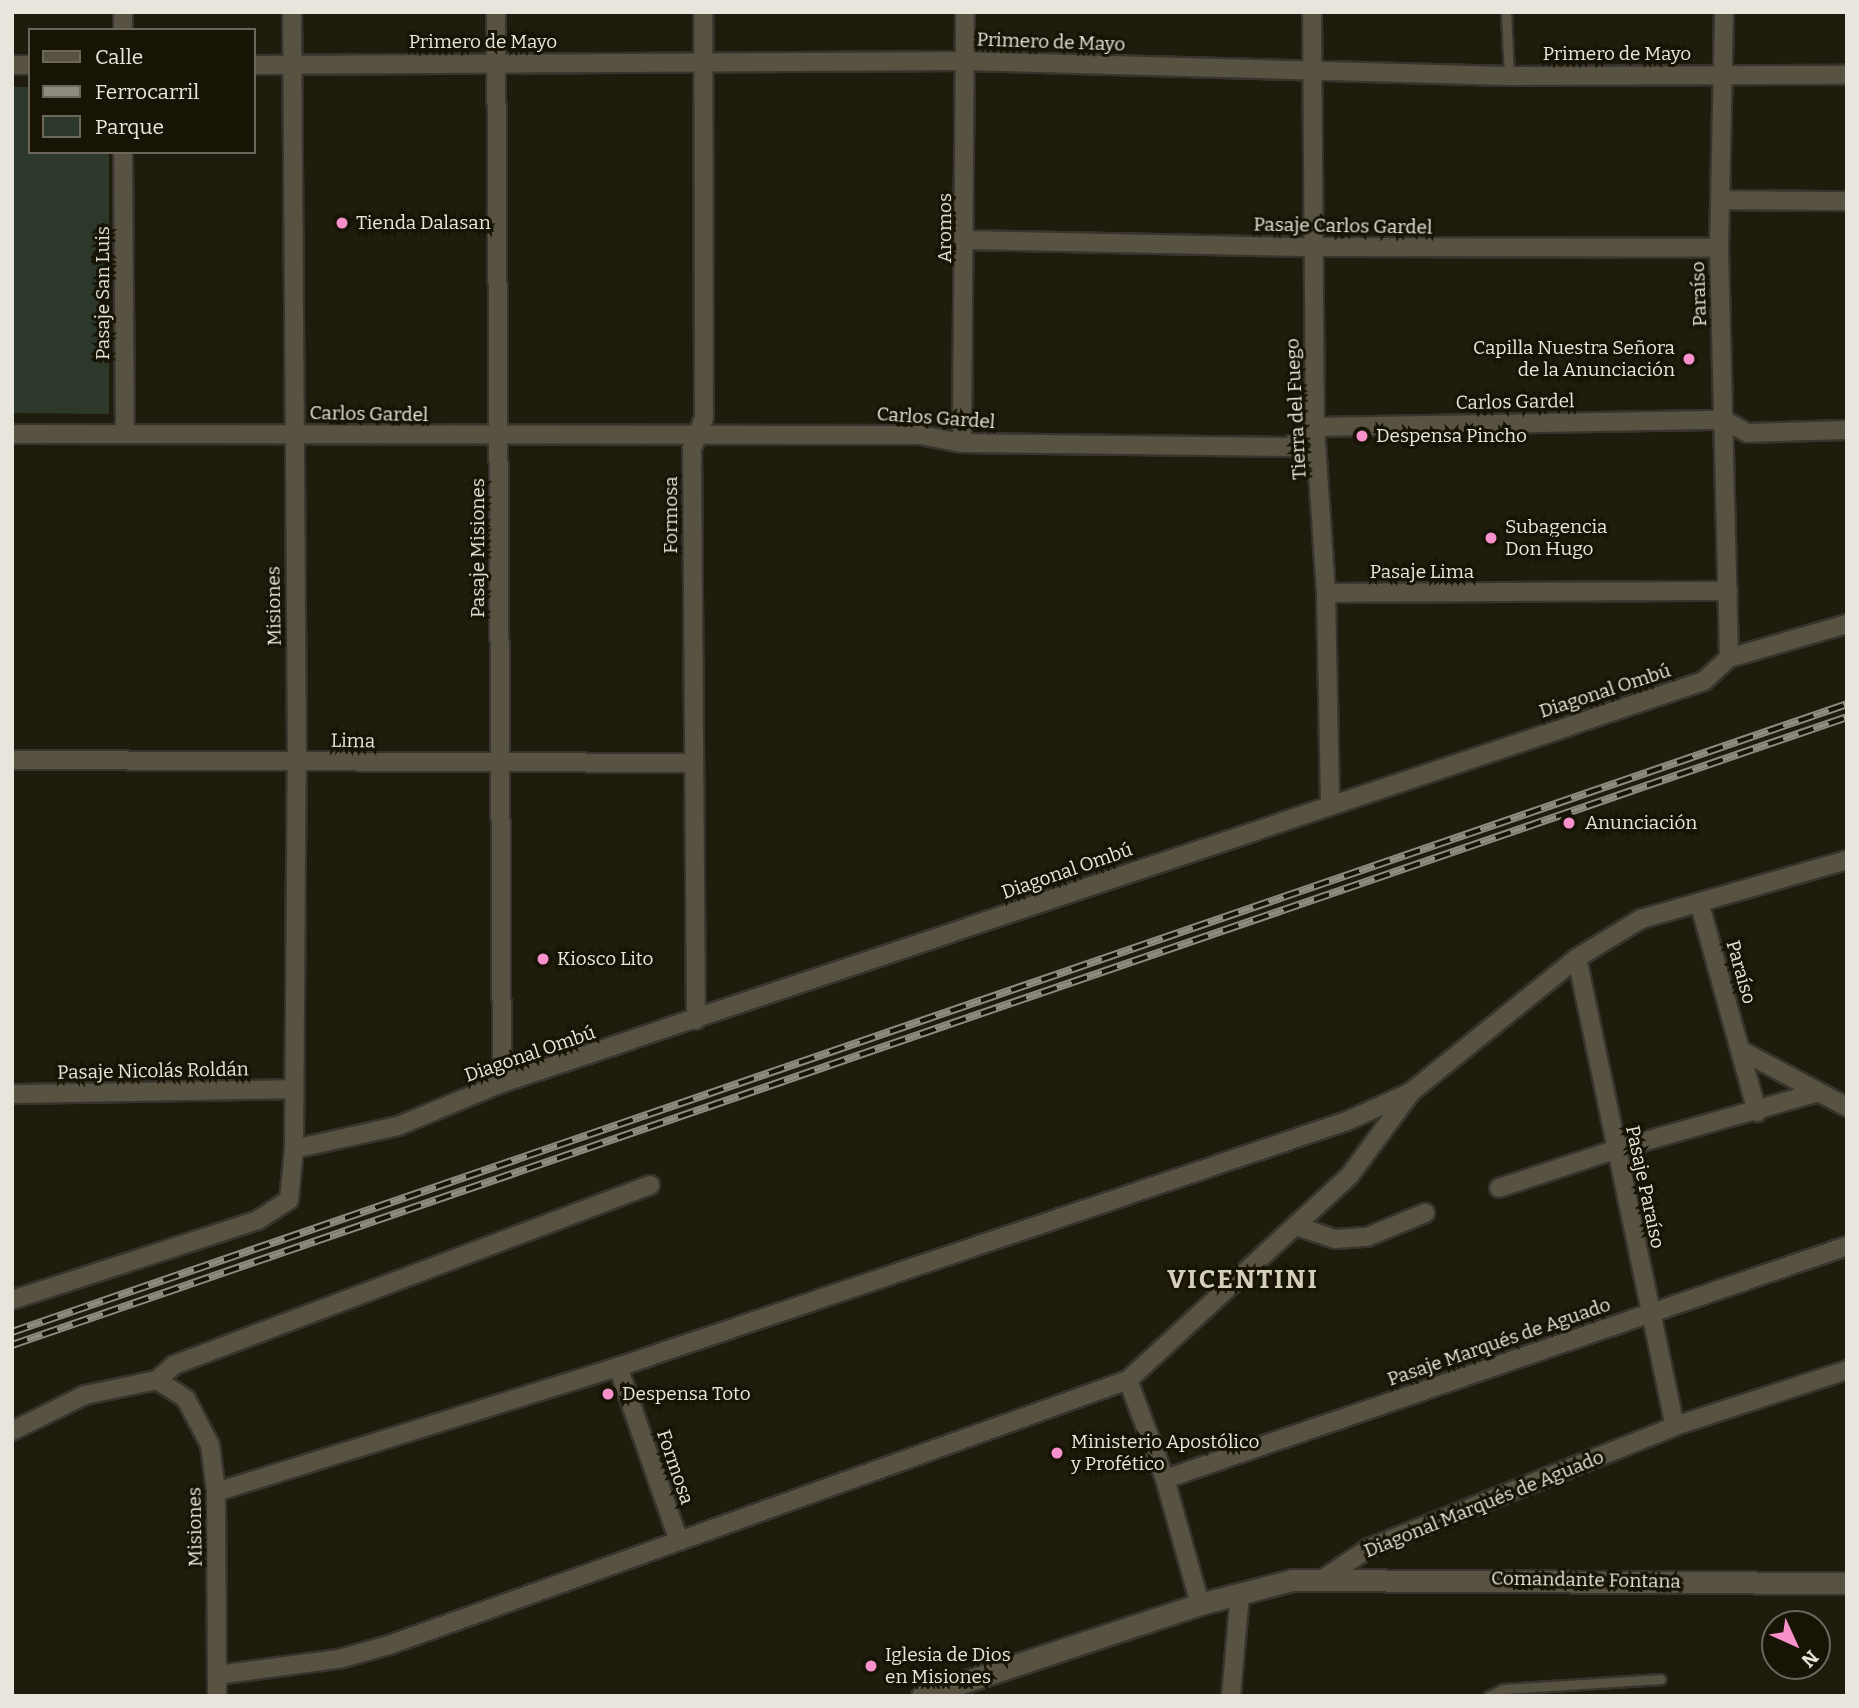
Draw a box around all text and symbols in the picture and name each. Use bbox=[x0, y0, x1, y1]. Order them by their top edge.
legend bbox=[28, 28, 256, 154]
street label: Primero de Mayo bbox=[976, 28, 1126, 56]
street label: Primero de Mayo bbox=[409, 31, 557, 53]
street label: Primero de Mayo bbox=[1543, 43, 1691, 65]
text: Calle bbox=[95, 44, 143, 70]
text: Ferrocarril bbox=[95, 79, 199, 105]
text: Parque bbox=[95, 114, 164, 140]
street label: Aromos bbox=[934, 193, 956, 263]
place label: Tienda Dalasan bbox=[356, 212, 491, 234]
street label: Pasaje Carlos Gardel bbox=[1253, 213, 1433, 239]
marker: Tienda Dalasan bbox=[334, 215, 350, 231]
street label: Pasaje San Luis bbox=[92, 226, 114, 360]
street label: Paraíso bbox=[1686, 261, 1712, 327]
place label: Capilla Nuestra Señora de la Anunciación bbox=[1473, 337, 1675, 381]
street label: Tierra del Fuego bbox=[1281, 338, 1311, 480]
marker: Capilla Nuestra Señora de la Anunciación bbox=[1681, 351, 1697, 367]
street label: Carlos Gardel bbox=[1455, 390, 1575, 414]
street label: Carlos Gardel bbox=[309, 402, 429, 426]
street label: Carlos Gardel bbox=[876, 402, 996, 434]
place label: Despensa Pincho bbox=[1376, 425, 1527, 447]
marker: Despensa Pincho bbox=[1354, 428, 1370, 444]
street label: Formosa bbox=[660, 476, 682, 554]
street label: Pasaje Misiones bbox=[467, 478, 489, 618]
place label: Subagencia Don Hugo bbox=[1505, 516, 1607, 560]
marker: Subagencia Don Hugo bbox=[1483, 530, 1499, 546]
street label: Pasaje Lima bbox=[1370, 561, 1474, 583]
street label: Misiones bbox=[262, 566, 286, 646]
street label: Diagonal Ombú bbox=[1536, 659, 1674, 723]
street label: Lima bbox=[331, 729, 375, 753]
place label: Anunciación bbox=[1585, 812, 1697, 834]
marker: Anunciación bbox=[1559, 813, 1579, 833]
street label: Diagonal Ombú bbox=[999, 838, 1135, 904]
street label: Paraíso bbox=[1721, 938, 1761, 1006]
place label: Kiosco Lito bbox=[557, 948, 653, 970]
marker: Kiosco Lito bbox=[535, 951, 551, 967]
street label: Diagonal Ombú bbox=[462, 1021, 598, 1087]
street label: Pasaje Nicolás Roldán bbox=[57, 1058, 249, 1084]
street label: Pasaje Paraíso bbox=[1621, 1123, 1669, 1251]
district label: VICENTINI bbox=[1168, 1264, 1318, 1296]
street label: Pasaje Marqués de Aguado bbox=[1384, 1293, 1614, 1391]
place label: Despensa Toto bbox=[622, 1383, 751, 1405]
marker: Despensa Toto bbox=[600, 1386, 616, 1402]
street label: Formosa bbox=[652, 1427, 698, 1507]
place label: Ministerio Apostólico y Profético bbox=[1071, 1431, 1259, 1475]
marker: Ministerio Apostólico y Profético bbox=[1049, 1445, 1065, 1461]
street label: Diagonal Marqués de Aguado bbox=[1361, 1445, 1607, 1563]
street label: Misiones bbox=[183, 1487, 207, 1567]
street label: Comandante Fontana bbox=[1491, 1567, 1681, 1593]
north arrow bbox=[1761, 1610, 1831, 1680]
place label: Iglesia de Dios en Misiones bbox=[885, 1644, 1011, 1688]
text: N bbox=[1796, 1645, 1823, 1672]
marker: Iglesia de Dios en Misiones bbox=[863, 1658, 879, 1674]

